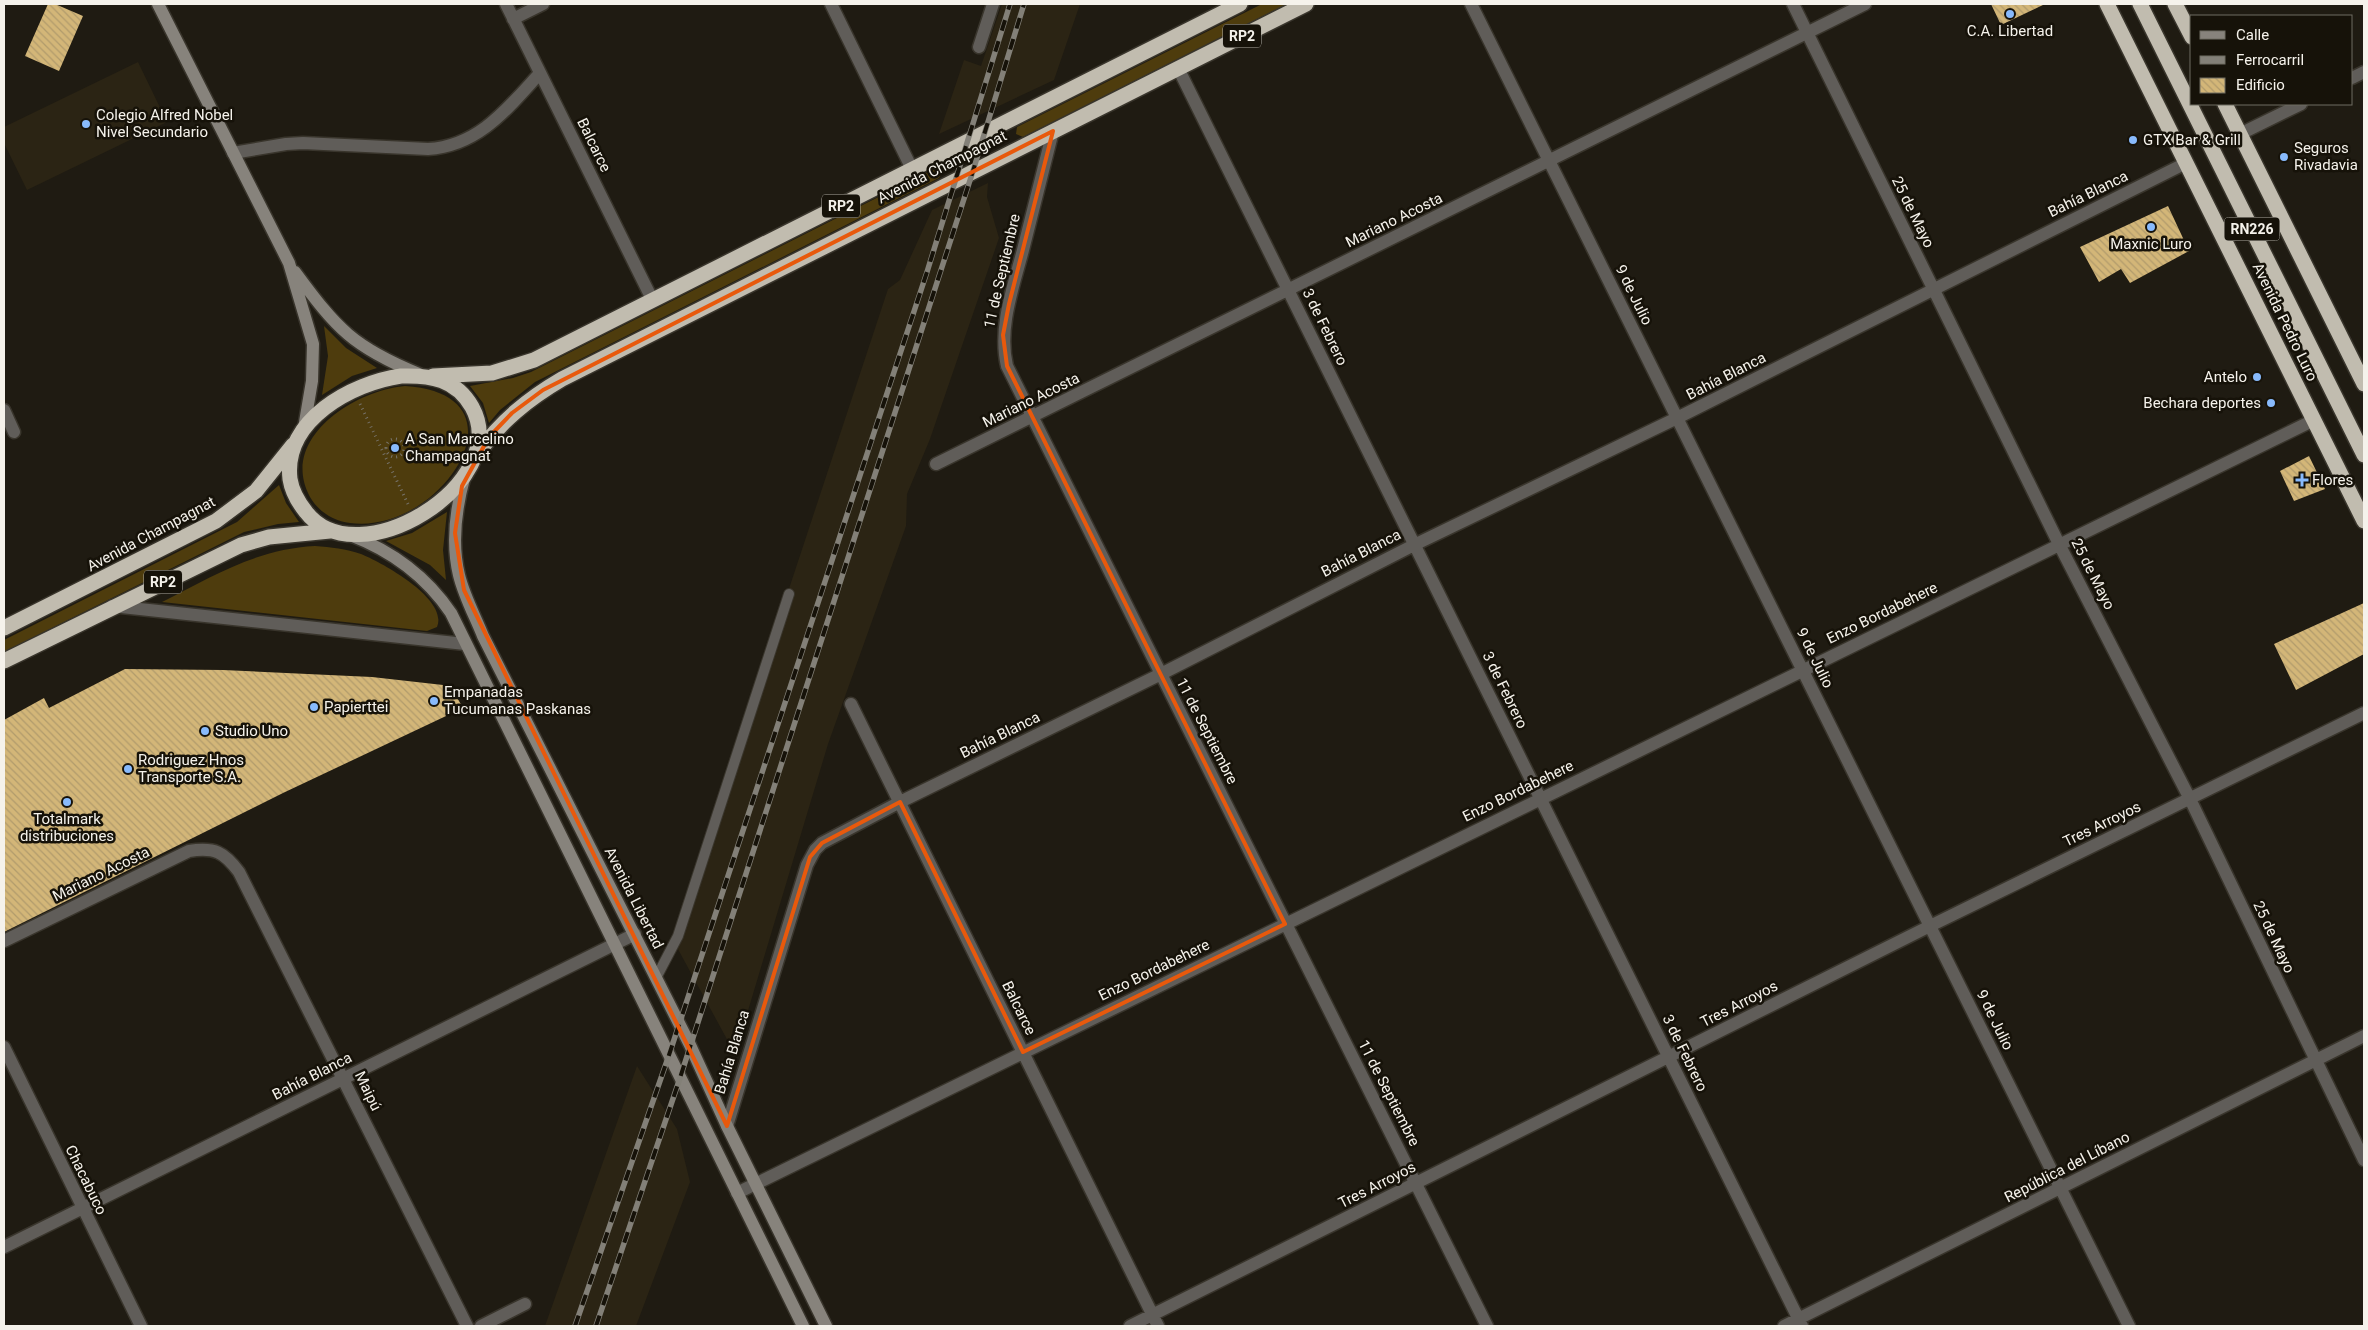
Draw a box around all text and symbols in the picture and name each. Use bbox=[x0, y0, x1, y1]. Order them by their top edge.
marker: C.A. Libertad bbox=[2004, 8, 2016, 20]
legend bbox=[2190, 15, 2353, 105]
place label: C.A. Libertad bbox=[1967, 22, 2053, 40]
road number: RP2 bbox=[1223, 24, 1261, 48]
text: Calle bbox=[2236, 26, 2269, 44]
text: Ferrocarril bbox=[2236, 51, 2304, 69]
text: Edificio bbox=[2236, 76, 2285, 94]
place label: Colegio Alfred Nobel Nivel Secundario bbox=[96, 106, 233, 141]
street label: Balcarce bbox=[573, 115, 615, 175]
marker: Colegio Alfred Nobel Nivel Secundario bbox=[80, 118, 92, 130]
street label: Avenida Champagnat bbox=[874, 127, 1010, 207]
place label: GTX Bar & Grill bbox=[2143, 131, 2241, 149]
marker: GTX Bar & Grill bbox=[2127, 134, 2139, 146]
place label: Seguros Rivadavia bbox=[2294, 139, 2358, 174]
marker: Seguros Rivadavia bbox=[2278, 151, 2290, 163]
street label: Bahía Blanca bbox=[2045, 167, 2131, 221]
street label: 25 de Mayo bbox=[1888, 173, 1938, 251]
street label: Mariano Acosta bbox=[1343, 189, 1445, 251]
road number: RP2 bbox=[822, 195, 860, 218]
street label: 11 de Septiembre bbox=[980, 212, 1024, 330]
road number: RN226 bbox=[2224, 218, 2280, 240]
marker: Maxnic Luro bbox=[2145, 221, 2157, 233]
place label: Maxnic Luro bbox=[2110, 235, 2192, 253]
street label: Avenida Pedro Luro bbox=[2249, 260, 2321, 384]
street label: 9 de Julio bbox=[1612, 262, 1656, 328]
street label: 3 de Febrero bbox=[1299, 286, 1351, 368]
street label: Bahía Blanca bbox=[1683, 348, 1769, 404]
place label: Antelo bbox=[2204, 368, 2247, 386]
street label: Mariano Acosta bbox=[980, 369, 1082, 431]
marker: Antelo bbox=[2251, 371, 2263, 383]
place label: Bechara deportes bbox=[2143, 394, 2261, 412]
marker: Bechara deportes bbox=[2265, 397, 2277, 409]
place label: A San Marcelino Champagnat bbox=[405, 430, 514, 465]
marker: A San Marcelino Champagnat bbox=[389, 442, 401, 454]
place label: Flores bbox=[2312, 471, 2353, 489]
marker: Flores bbox=[2296, 474, 2308, 486]
street label: Avenida Champagnat bbox=[84, 493, 218, 575]
street label: Bahía Blanca bbox=[1318, 525, 1404, 581]
street label: 25 de Mayo bbox=[2067, 535, 2119, 613]
road number: RP2 bbox=[144, 570, 182, 594]
street label: Enzo Bordabehere bbox=[1824, 578, 1941, 648]
street label: 9 de Julio bbox=[1793, 625, 1837, 691]
street label: 3 de Febrero bbox=[1479, 649, 1531, 731]
street label: 11 de Septiembre bbox=[1172, 675, 1242, 787]
place label: Empanadas Tucumanas Paskanas bbox=[444, 683, 591, 718]
marker: Empanadas Tucumanas Paskanas bbox=[428, 695, 440, 707]
place label: Papierttei bbox=[324, 698, 388, 716]
marker: Papierttei bbox=[308, 701, 320, 713]
street label: Bahía Blanca bbox=[957, 708, 1043, 762]
place label: Studio Uno bbox=[215, 722, 288, 740]
marker: Studio Uno bbox=[199, 725, 211, 737]
place label: Rodriguez Hnos Transporte S.A. bbox=[138, 751, 244, 786]
street label: Enzo Bordabehere bbox=[1460, 756, 1577, 826]
marker: Rodriguez Hnos Transporte S.A. bbox=[122, 763, 134, 775]
marker: Totalmark distribuciones bbox=[61, 796, 73, 808]
street label: Tres Arroyos bbox=[2060, 797, 2144, 851]
place label: Totalmark distribuciones bbox=[20, 810, 114, 845]
street label: Mariano Acosta bbox=[50, 843, 152, 905]
street label: Avenida Libertad bbox=[601, 844, 667, 952]
street label: 25 de Mayo bbox=[2249, 898, 2299, 976]
street label: Enzo Bordabehere bbox=[1096, 935, 1213, 1005]
street label: Tres Arroyos bbox=[1697, 977, 1781, 1031]
street label: Balcarce bbox=[998, 978, 1040, 1038]
street label: 9 de Julio bbox=[1973, 987, 2017, 1053]
street label: Bahía Blanca bbox=[711, 1008, 753, 1096]
street label: 3 de Febrero bbox=[1659, 1012, 1711, 1094]
street label: 11 de Septiembre bbox=[1354, 1037, 1424, 1149]
street label: Bahía Blanca bbox=[269, 1048, 355, 1104]
street label: Maipú bbox=[351, 1068, 385, 1114]
street label: República del Líbano bbox=[2001, 1128, 2133, 1206]
street label: Chacabuco bbox=[61, 1142, 111, 1218]
street label: Tres Arroyos bbox=[1335, 1158, 1419, 1212]

